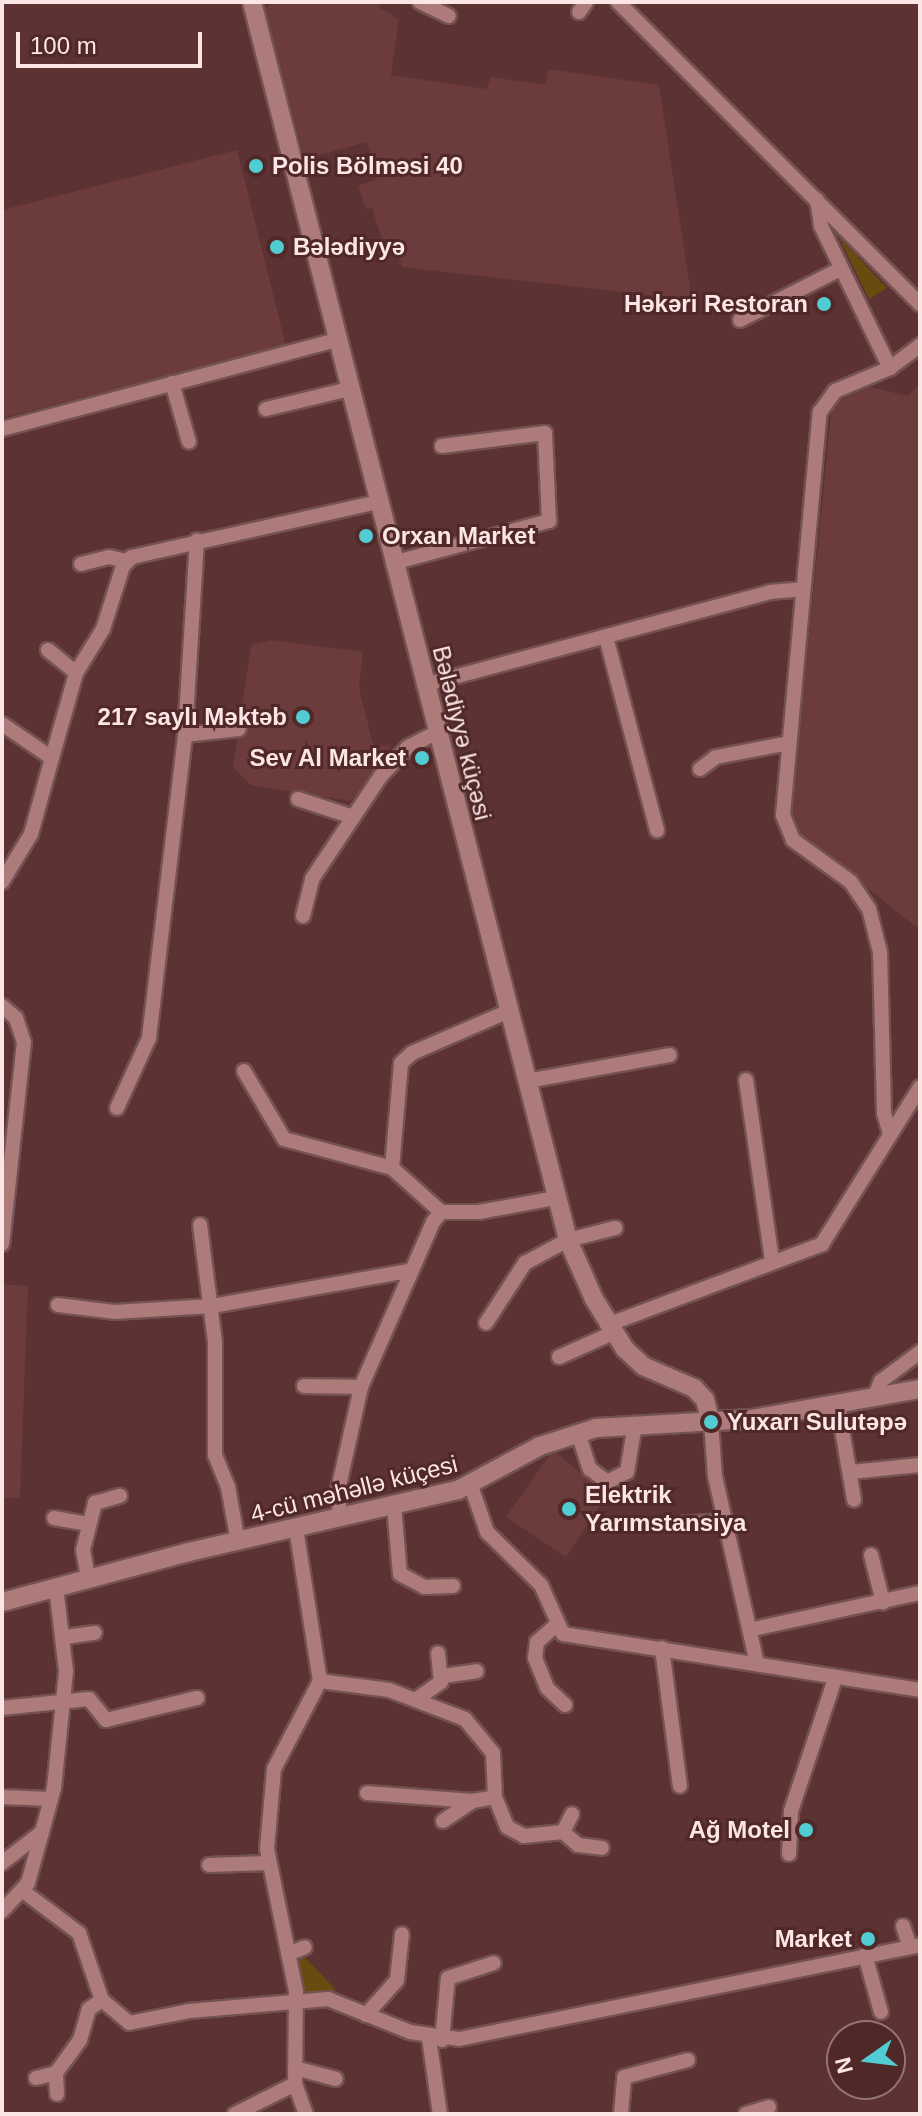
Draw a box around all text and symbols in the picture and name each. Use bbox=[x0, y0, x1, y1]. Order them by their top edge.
scale bar bbox=[20, 16, 206, 66]
text: 100 m bbox=[30, 32, 97, 59]
place label: Polis Bölməsi 40 bbox=[272, 152, 463, 180]
marker: Polis Bölməsi 40 bbox=[247, 157, 265, 175]
place label: Bələdiyyə bbox=[293, 233, 405, 261]
marker: Bələdiyyə bbox=[268, 238, 286, 256]
place label: Həkəri Restoran bbox=[624, 290, 808, 318]
marker: Həkəri Restoran bbox=[815, 295, 833, 313]
place label: Orxan Market bbox=[382, 522, 535, 550]
marker: Orxan Market bbox=[357, 527, 375, 545]
street label: Bələdiyyə küçəsi bbox=[426, 643, 498, 823]
place label: 217 saylı Məktəb bbox=[98, 703, 287, 731]
marker: 217 saylı Məktəb bbox=[294, 708, 312, 726]
place label: Sev Al Market bbox=[249, 744, 406, 772]
marker: Sev Al Market bbox=[413, 749, 431, 767]
place label: Yuxarı Sulutəpə bbox=[727, 1408, 907, 1436]
marker: Yuxarı Sulutəpə bbox=[702, 1413, 720, 1431]
street label: 4-cü məhəllə küçesi bbox=[248, 1449, 460, 1529]
place label: Elektrik Yarımstansiya bbox=[585, 1481, 746, 1537]
marker: Elektrik Yarımstansiya bbox=[560, 1500, 578, 1518]
place label: Ağ Motel bbox=[689, 1816, 790, 1844]
marker: Ağ Motel bbox=[797, 1821, 815, 1839]
place label: Market bbox=[775, 1925, 852, 1953]
marker: Market bbox=[859, 1930, 877, 1948]
north arrow bbox=[826, 2020, 906, 2100]
text: N bbox=[830, 2055, 858, 2076]

